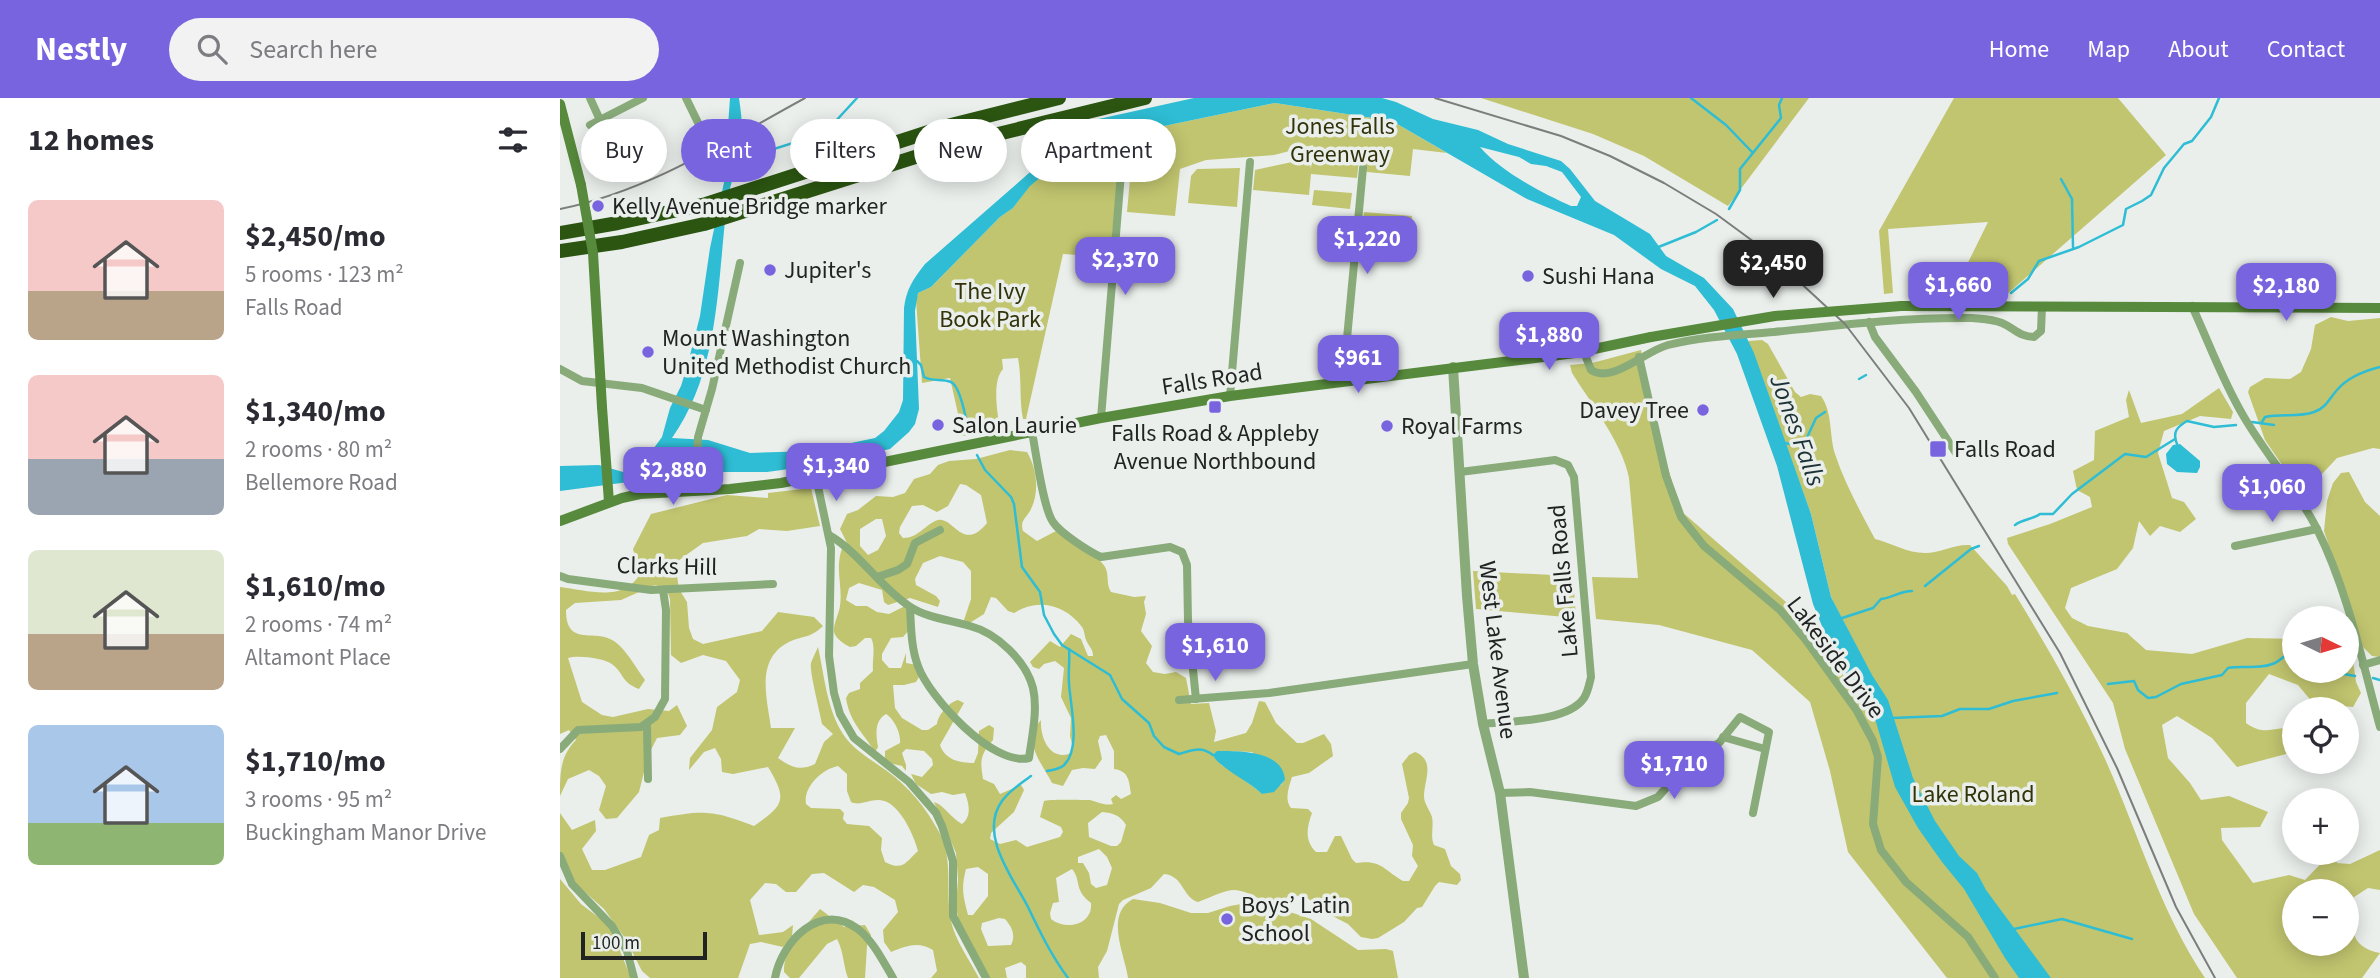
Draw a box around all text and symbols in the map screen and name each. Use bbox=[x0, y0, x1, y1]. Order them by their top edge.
search box bbox=[169, 18, 659, 81]
text: Nestly bbox=[35, 26, 127, 73]
icon: search bbox=[193, 30, 231, 68]
text: Search here bbox=[249, 31, 377, 68]
text: Home bbox=[1989, 32, 2049, 67]
text: Map bbox=[2087, 32, 2130, 67]
text: About bbox=[2168, 32, 2229, 67]
text: Contact bbox=[2267, 32, 2345, 67]
park label: Jones Falls Greenway bbox=[1285, 109, 1395, 172]
text: 12 homes bbox=[28, 119, 154, 162]
chip: Buy bbox=[581, 119, 667, 182]
chip: Rent bbox=[681, 119, 776, 182]
chip: Filters bbox=[790, 119, 900, 182]
chip: New bbox=[914, 119, 1007, 182]
chip: Apartment bbox=[1021, 119, 1176, 182]
icon: filters bbox=[494, 121, 532, 159]
place label: Kelly Avenue Bridge marker bbox=[612, 189, 887, 224]
marker: Kelly Avenue Bridge marker bbox=[590, 198, 606, 214]
text: $2,450/mo bbox=[245, 215, 386, 258]
pin: $1,220 bbox=[1310, 216, 1424, 276]
text: $1,220 bbox=[1333, 222, 1401, 255]
icon: home bbox=[84, 228, 168, 312]
pin: $2,370 bbox=[1068, 238, 1182, 297]
pin: $2,450 bbox=[1716, 240, 1830, 300]
text: $2,370 bbox=[1091, 243, 1159, 276]
text: $2,450 bbox=[1739, 246, 1807, 279]
place label: Jupiter's bbox=[784, 253, 871, 288]
text: 5 rooms · 123 m² bbox=[245, 258, 404, 291]
place label: Sushi Hana bbox=[1542, 259, 1655, 294]
marker: Jupiter's bbox=[762, 262, 778, 278]
pin: $1,660 bbox=[1901, 262, 2015, 322]
pin: $2,180 bbox=[2229, 264, 2343, 323]
marker: Sushi Hana bbox=[1520, 268, 1536, 284]
text: $1,660 bbox=[1924, 268, 1992, 301]
text: $2,180 bbox=[2252, 269, 2320, 302]
park label: The Ivy Book Park bbox=[939, 274, 1041, 337]
text: Falls Road bbox=[245, 291, 343, 324]
pin: $1,880 bbox=[1492, 313, 1606, 372]
text: $1,880 bbox=[1515, 318, 1583, 351]
place label: Mount Washington United Methodist Church bbox=[662, 321, 911, 384]
pin: $961 bbox=[1317, 336, 1399, 395]
text: $961 bbox=[1334, 341, 1382, 374]
marker: Mount Washington United Methodist Church bbox=[640, 344, 656, 360]
street label: Falls Road bbox=[1159, 354, 1265, 405]
water label: Jones Falls bbox=[1760, 368, 1835, 491]
text: $1,340/mo bbox=[245, 390, 386, 433]
place label: Davey Tree bbox=[1579, 393, 1689, 428]
marker: Falls Road & Appleby Avenue Northbound bbox=[1207, 399, 1223, 415]
marker: Davey Tree bbox=[1695, 402, 1711, 418]
icon: home bbox=[84, 403, 168, 487]
place label: Salon Laurie bbox=[952, 408, 1077, 443]
place label: Royal Farms bbox=[1401, 409, 1523, 444]
place label: Falls Road & Appleby Avenue Northbound bbox=[1111, 416, 1319, 479]
marker: Salon Laurie bbox=[930, 417, 946, 433]
marker: Royal Farms bbox=[1379, 418, 1395, 434]
place label: Falls Road bbox=[1954, 432, 2056, 467]
text: 2 rooms · 80 m² bbox=[245, 433, 392, 466]
marker: Falls Road bbox=[1928, 439, 1948, 459]
pin: $1,340 bbox=[779, 444, 893, 503]
pin: $2,880 bbox=[616, 448, 730, 507]
text: $1,340 bbox=[802, 449, 870, 482]
text: $2,880 bbox=[639, 453, 707, 486]
pin: $1,060 bbox=[2215, 464, 2329, 524]
text: Bellemore Road bbox=[245, 466, 398, 499]
text: $1,060 bbox=[2238, 470, 2306, 503]
street label: Lake Falls Road bbox=[1539, 503, 1588, 659]
street label: Clarks Hill bbox=[616, 548, 718, 585]
street label: West Lake Avenue bbox=[1469, 559, 1526, 741]
text: $1,610/mo bbox=[245, 565, 386, 608]
icon: home bbox=[84, 578, 168, 662]
street label: Lakeside Drive bbox=[1778, 589, 1893, 726]
north arrow bbox=[2282, 606, 2359, 682]
map controls bbox=[2282, 606, 2359, 956]
text: 2 rooms · 74 m² bbox=[245, 608, 392, 641]
pin: $1,610 bbox=[1158, 624, 1272, 683]
text: $1,610 bbox=[1181, 629, 1249, 662]
text: Altamont Place bbox=[245, 641, 391, 674]
button: locate bbox=[2282, 697, 2359, 774]
text: $1,710/mo bbox=[245, 740, 386, 783]
pin: $1,710 bbox=[1617, 742, 1731, 801]
text: $1,710 bbox=[1640, 747, 1708, 780]
icon: home bbox=[84, 753, 168, 837]
park label: Lake Roland bbox=[1912, 777, 2035, 812]
text: 3 rooms · 95 m² bbox=[245, 783, 392, 816]
button: + bbox=[2282, 788, 2359, 865]
text: Buckingham Manor Drive bbox=[245, 816, 486, 849]
button: − bbox=[2282, 879, 2359, 956]
place label: Boys’ Latin School bbox=[1241, 888, 1350, 951]
marker: Boys’ Latin School bbox=[1219, 911, 1235, 927]
scale bar bbox=[581, 929, 707, 961]
text: 100 m bbox=[592, 930, 640, 957]

